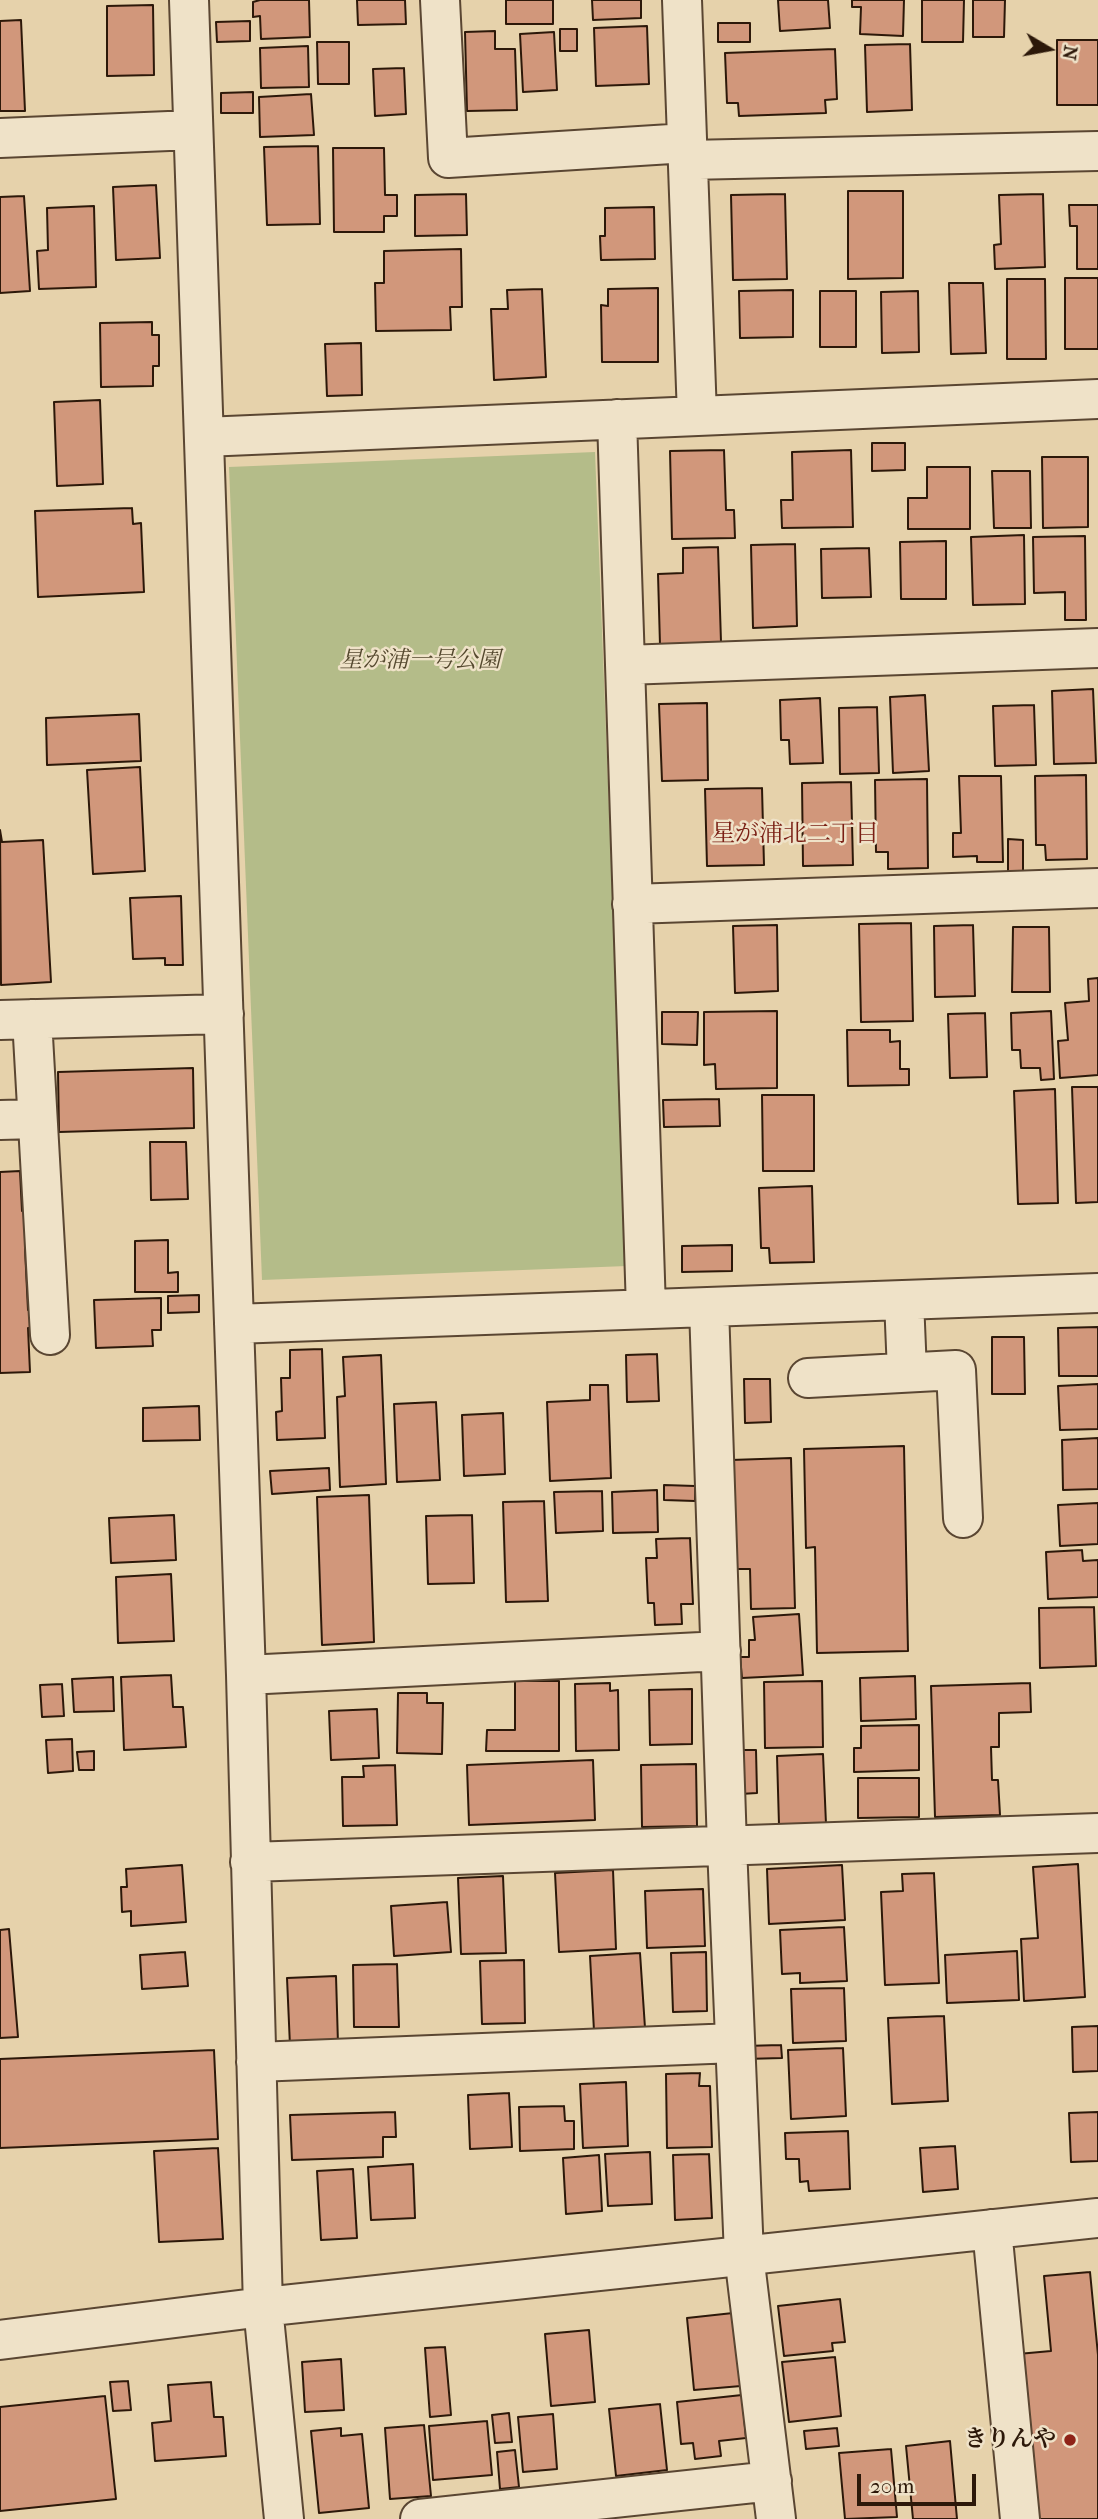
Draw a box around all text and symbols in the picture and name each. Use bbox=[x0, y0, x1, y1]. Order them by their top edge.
north arrow bbox=[1014, 14, 1084, 84]
text: N bbox=[1058, 44, 1082, 62]
park label: 星が浦一号公園 bbox=[340, 647, 500, 675]
district label: 星が浦北二丁目 bbox=[711, 821, 879, 849]
place label: きりんや bbox=[964, 2426, 1056, 2454]
marker: きりんや bbox=[1062, 2432, 1078, 2448]
scale bar bbox=[860, 2460, 979, 2504]
text: 20 m bbox=[870, 2474, 914, 2498]

